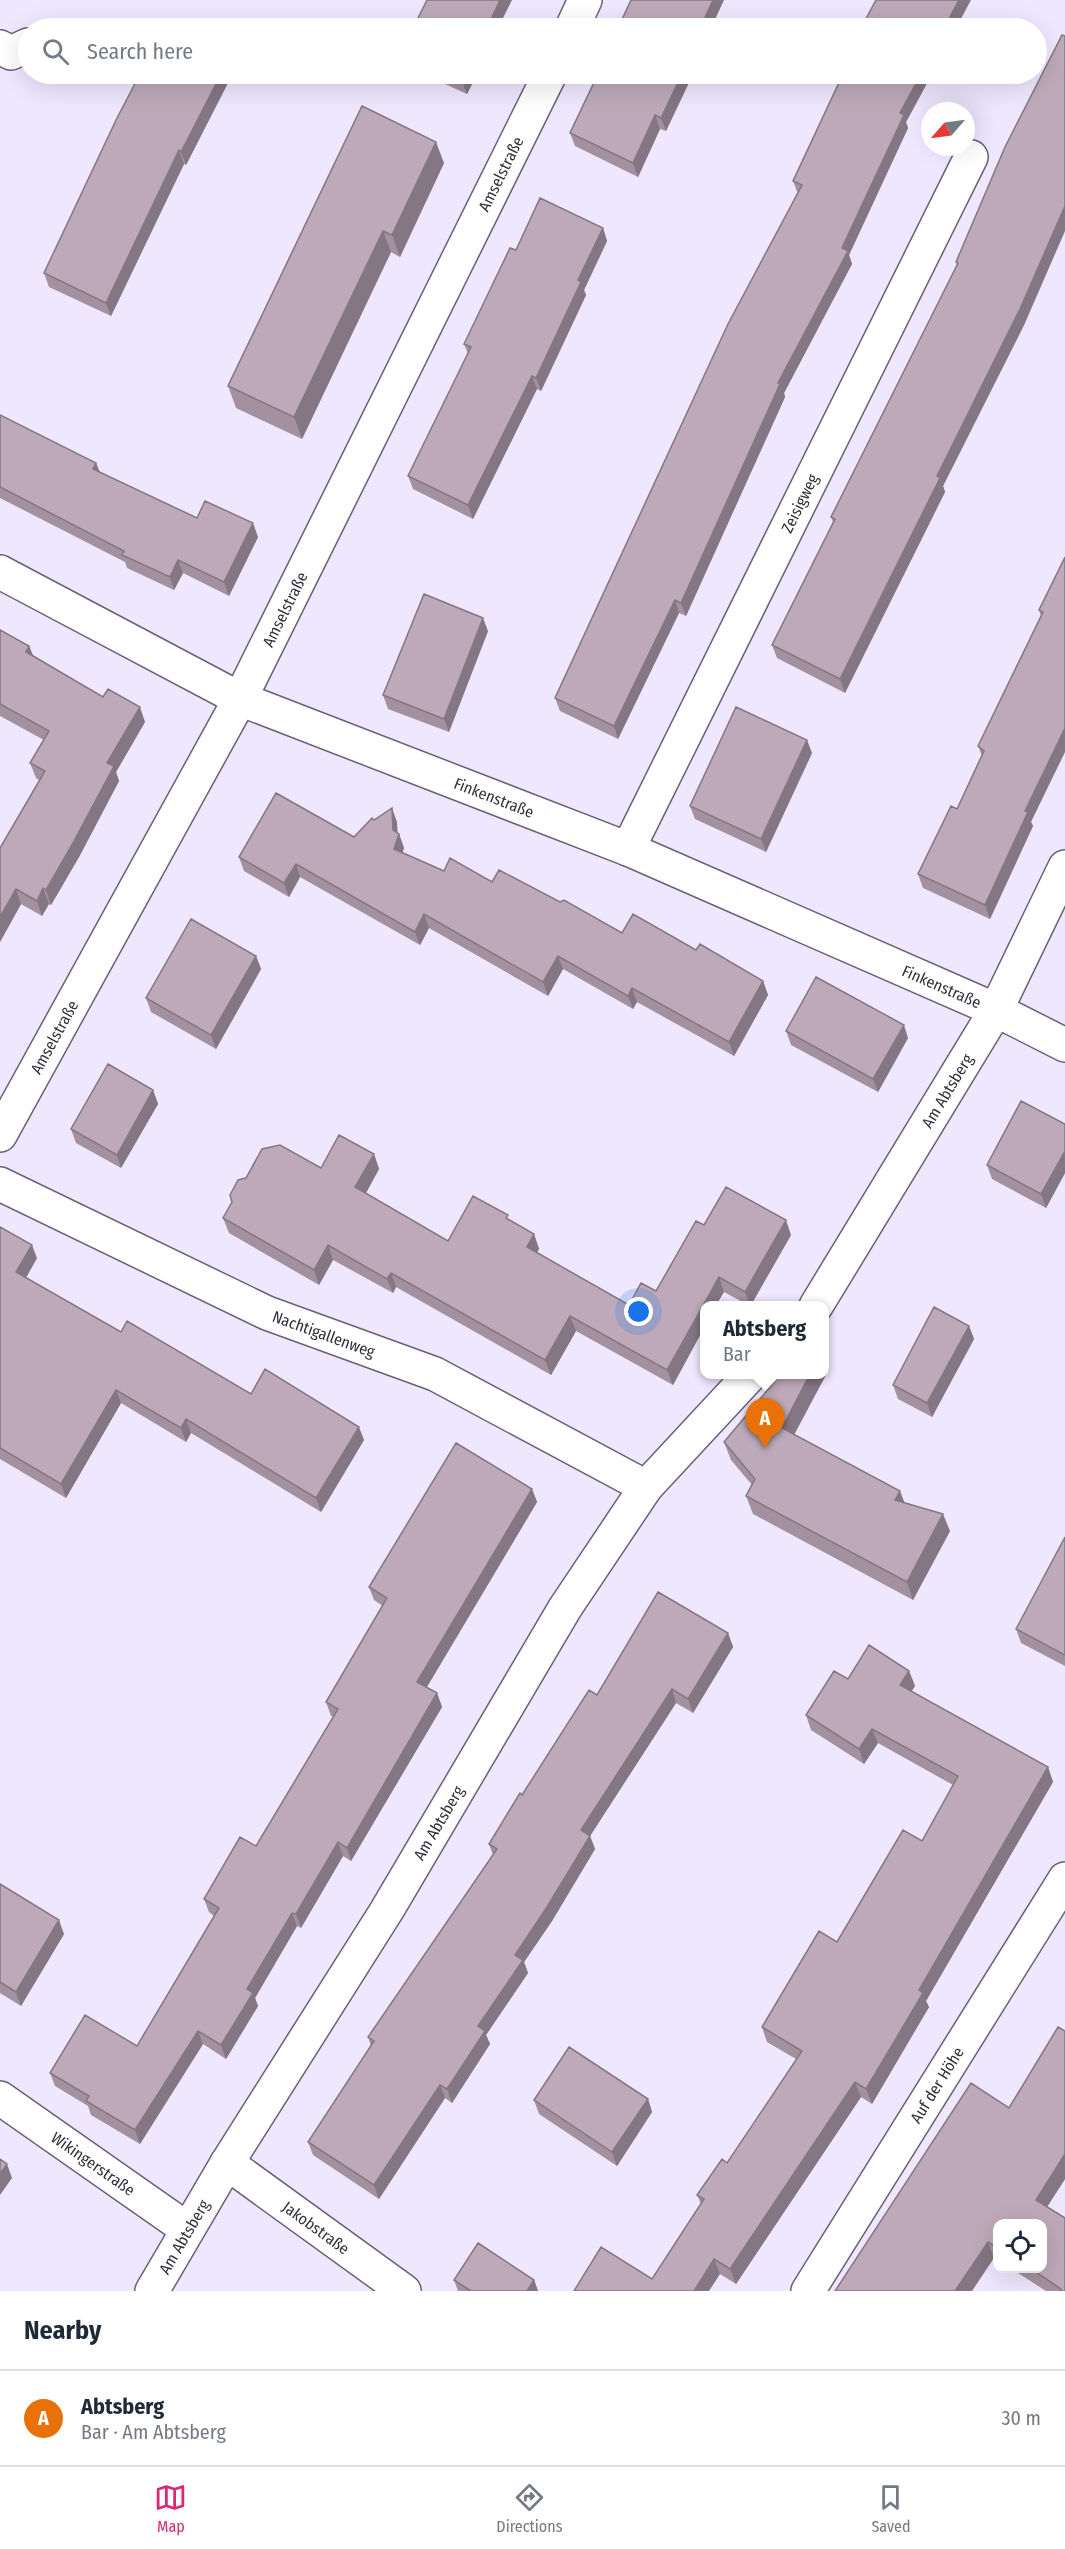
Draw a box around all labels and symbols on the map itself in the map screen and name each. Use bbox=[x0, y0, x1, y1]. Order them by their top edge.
north arrow bbox=[921, 102, 975, 156]
street label: Amselstraße bbox=[474, 133, 528, 215]
street label: Zeisigweg bbox=[777, 470, 823, 536]
street label: Amselstraße bbox=[258, 569, 312, 650]
street label: Finkenstraße bbox=[451, 774, 537, 822]
street label: Finkenstraße bbox=[899, 961, 984, 1012]
street label: Amselstraße bbox=[27, 997, 82, 1077]
street label: Am Abtsberg bbox=[918, 1050, 977, 1131]
your location bbox=[624, 1297, 653, 1326]
street label: Nachtigallenweg bbox=[270, 1307, 378, 1362]
pin: A bbox=[746, 1398, 784, 1448]
street label: Am Abtsberg bbox=[410, 1782, 468, 1863]
street label: Auf der Höhe bbox=[906, 2044, 968, 2127]
street label: Wikingerstraße bbox=[47, 2128, 139, 2200]
street label: Am Abtsberg bbox=[155, 2196, 214, 2277]
street label: Jakobstraße bbox=[279, 2197, 353, 2258]

